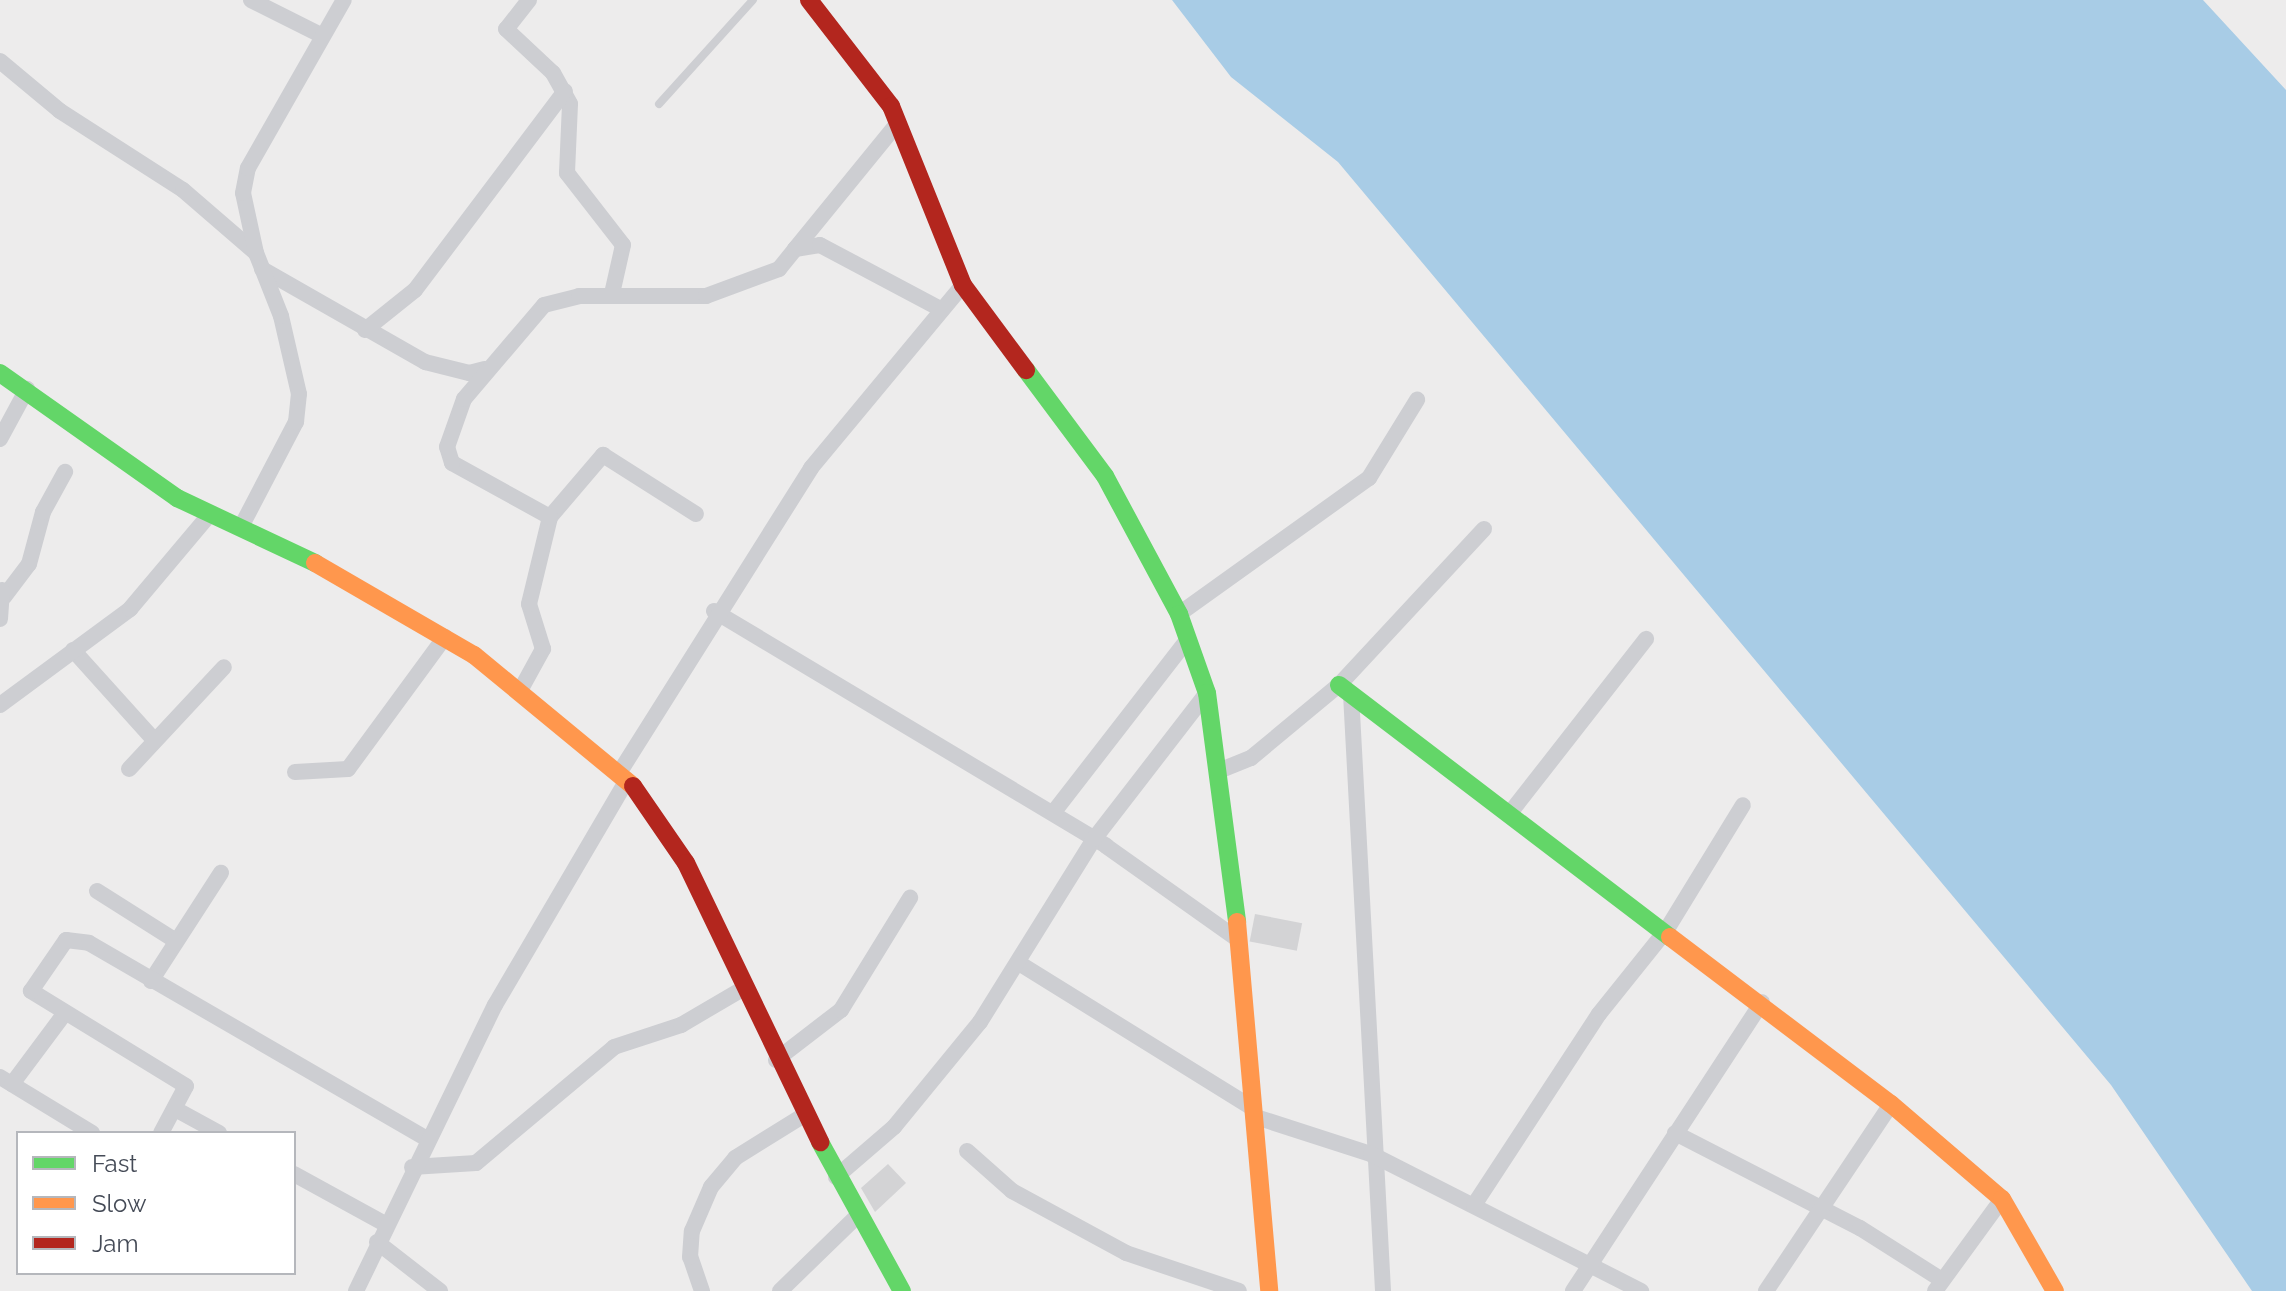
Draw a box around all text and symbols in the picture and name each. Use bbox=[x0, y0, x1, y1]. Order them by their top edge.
legend bbox=[16, 1131, 296, 1275]
text: Fast bbox=[92, 1149, 137, 1178]
text: Slow bbox=[92, 1189, 146, 1218]
text: Jam bbox=[92, 1229, 138, 1258]

